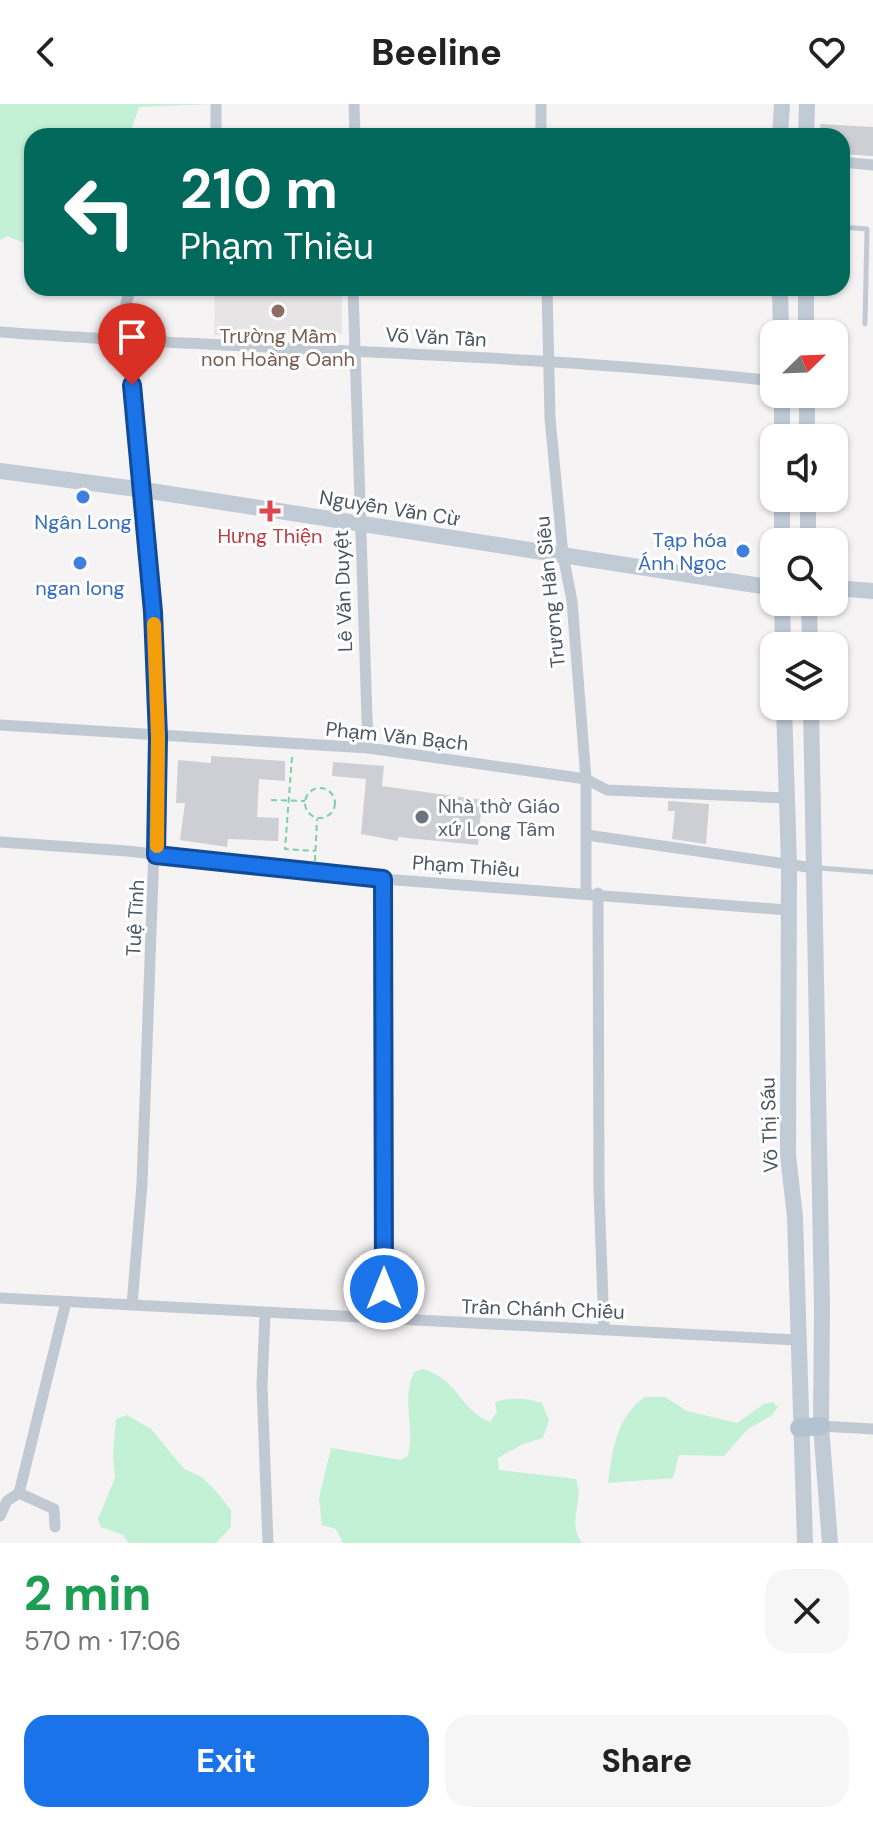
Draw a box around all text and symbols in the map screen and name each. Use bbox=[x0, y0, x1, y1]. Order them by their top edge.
text: Beeline bbox=[371, 29, 502, 76]
icon: back bbox=[24, 30, 68, 74]
icon: heart bbox=[805, 30, 849, 74]
text: 210 m bbox=[180, 152, 338, 225]
icon: left bbox=[48, 160, 152, 264]
text: Phạm Thiều bbox=[180, 223, 374, 270]
marker: Trường Mầm non Hoàng Oanh bbox=[269, 302, 287, 320]
pin bbox=[98, 303, 166, 385]
icon: arrive bbox=[110, 315, 154, 359]
north arrow bbox=[760, 320, 848, 408]
map controls bbox=[760, 320, 848, 720]
street label: Võ Văn Tần bbox=[385, 321, 487, 353]
place label: Trường Mầm non Hoàng Oanh bbox=[201, 323, 355, 372]
button: sound bbox=[760, 424, 848, 512]
street label: Nguyễn Văn Cừ bbox=[318, 484, 462, 532]
marker: Ngân Long bbox=[74, 488, 92, 506]
marker: Hưng Thiện bbox=[261, 502, 279, 520]
place label: Ngân Long bbox=[34, 509, 132, 535]
street label: Trương Hán Siêu bbox=[529, 515, 571, 669]
place label: Hưng Thiện bbox=[217, 523, 323, 549]
place label: Tạp hóa Ánh Ngọc bbox=[638, 527, 727, 576]
button: search bbox=[760, 528, 848, 616]
street label: Lê Văn Duyệt bbox=[328, 529, 358, 652]
marker: Tạp hóa Ánh Ngọc bbox=[734, 542, 752, 560]
marker: ngan long bbox=[71, 554, 89, 572]
place label: ngan long bbox=[35, 575, 125, 601]
button: layers bbox=[760, 632, 848, 720]
street label: Phạm Văn Bạch bbox=[324, 716, 470, 756]
place label: Nhà thờ Giáo xứ Long Tâm bbox=[438, 793, 560, 842]
marker: Nhà thờ Giáo xứ Long Tâm bbox=[413, 808, 431, 826]
street label: Phạm Thiều bbox=[411, 849, 521, 883]
street label: Tuệ Tĩnh bbox=[120, 879, 150, 957]
street label: Võ Thị Sáu bbox=[754, 1077, 784, 1173]
position arrow bbox=[342, 1247, 426, 1331]
street label: Trần Chánh Chiếu bbox=[461, 1293, 625, 1325]
text: 2 min bbox=[24, 1562, 151, 1625]
button: close bbox=[765, 1569, 849, 1653]
text: 570 m · 17:06 bbox=[24, 1624, 181, 1658]
button: Exit bbox=[24, 1715, 429, 1807]
button: Share bbox=[445, 1715, 849, 1807]

